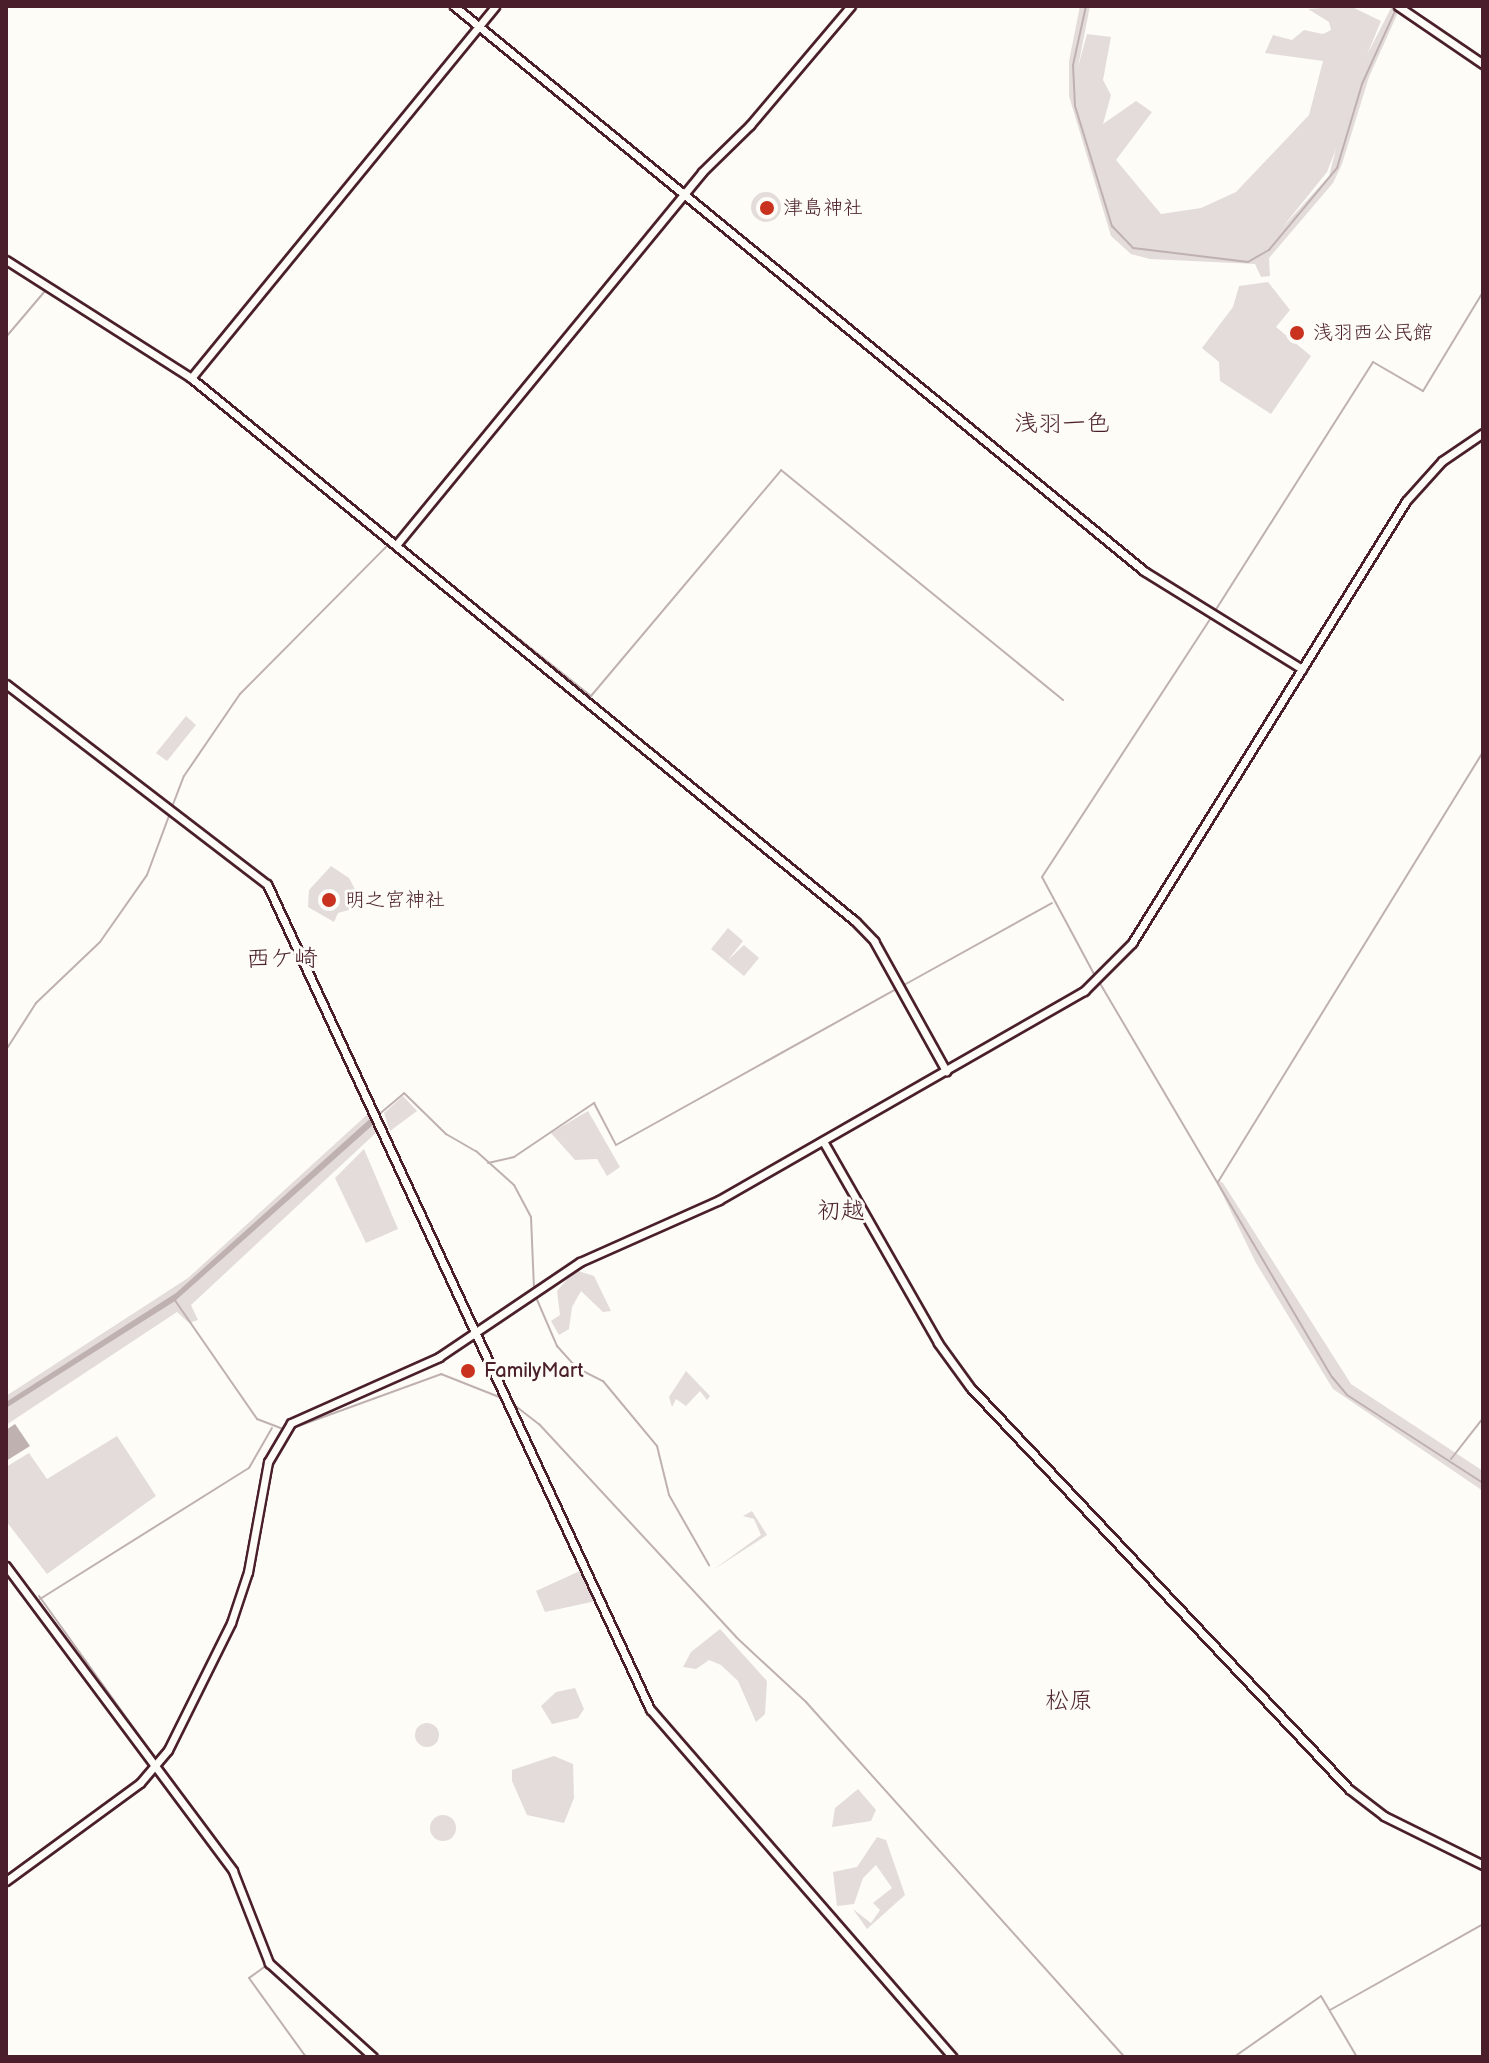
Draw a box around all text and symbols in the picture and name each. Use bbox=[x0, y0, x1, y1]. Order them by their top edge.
place label: 津島神社 bbox=[783, 196, 863, 220]
marker: 津島神社 bbox=[758, 199, 776, 217]
place label: 浅羽西公民館 bbox=[1313, 321, 1433, 345]
marker: 浅羽西公民館 bbox=[1288, 324, 1306, 342]
district label: 浅羽一色 bbox=[1014, 410, 1110, 438]
place label: 明之宮神社 bbox=[345, 888, 445, 912]
marker: 明之宮神社 bbox=[320, 891, 338, 909]
district label: 西ケ崎 bbox=[246, 945, 318, 973]
district label: 初越 bbox=[817, 1197, 865, 1225]
place label: FamilyMart bbox=[484, 1359, 584, 1383]
marker: FamilyMart bbox=[459, 1362, 477, 1380]
district label: 松原 bbox=[1045, 1687, 1093, 1715]

